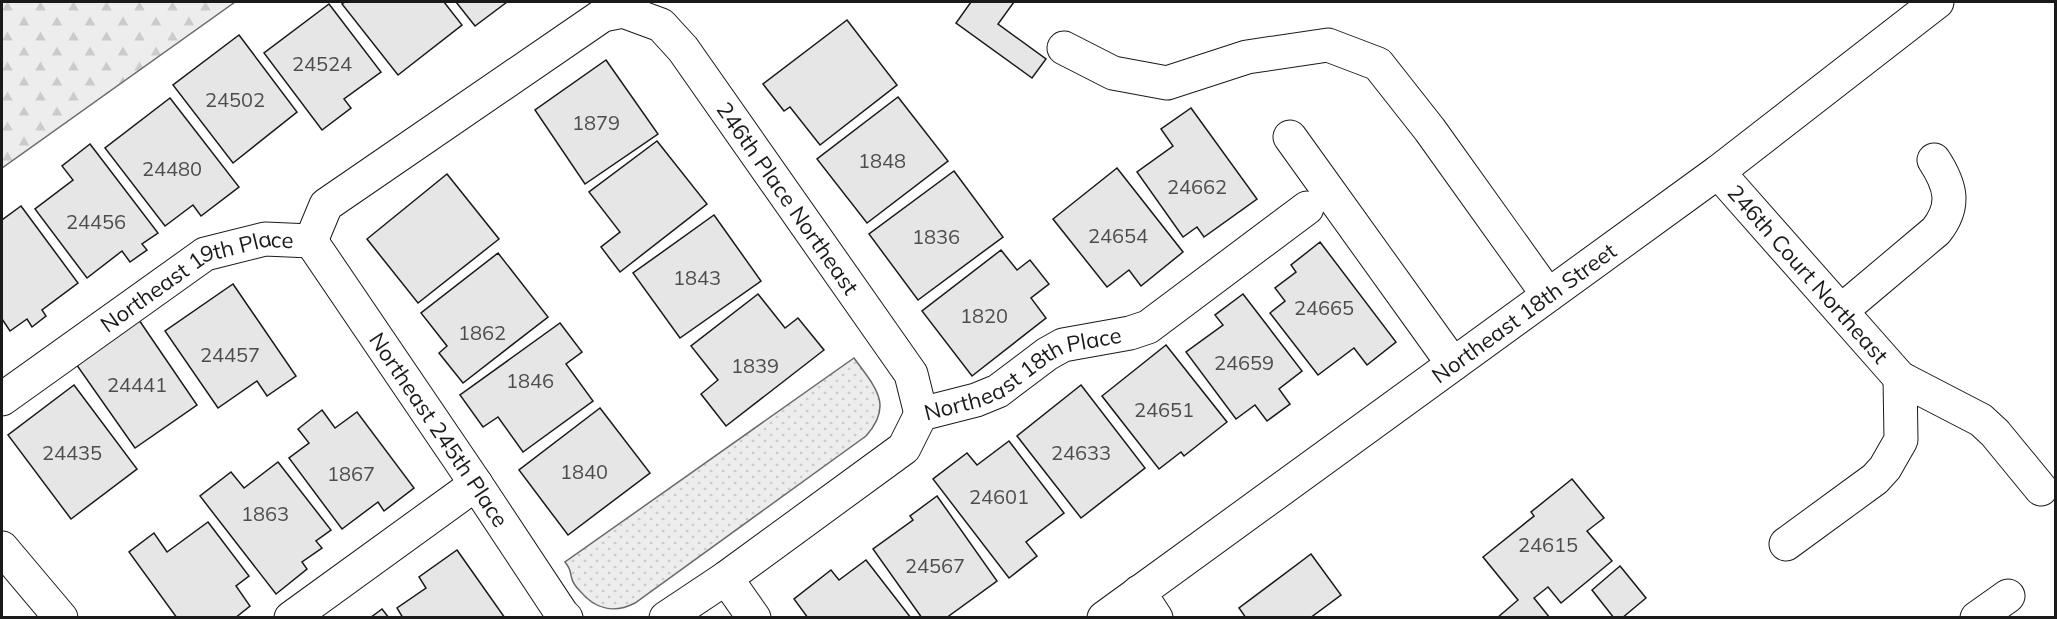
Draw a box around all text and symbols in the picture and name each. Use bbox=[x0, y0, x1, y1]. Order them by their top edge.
house number: 24524 bbox=[292, 51, 352, 76]
house number: 24502 bbox=[205, 87, 265, 112]
street label: 246th Place Northeast bbox=[710, 96, 865, 300]
house number: 1879 bbox=[572, 110, 620, 135]
house number: 1848 bbox=[858, 148, 906, 173]
house number: 24480 bbox=[142, 156, 202, 181]
house number: 24662 bbox=[1167, 174, 1227, 199]
street label: 246th Court Northeast bbox=[1722, 179, 1895, 369]
house number: 24456 bbox=[66, 209, 126, 234]
house number: 24654 bbox=[1088, 223, 1148, 248]
street label: Northeast 19th Place bbox=[95, 224, 294, 338]
house number: 1836 bbox=[912, 224, 960, 249]
street label: Northeast 18th Street bbox=[1426, 236, 1622, 389]
house number: 1843 bbox=[673, 265, 721, 290]
house number: 24665 bbox=[1294, 295, 1354, 320]
house number: 1820 bbox=[960, 303, 1008, 328]
house number: 1862 bbox=[458, 320, 506, 345]
street label: Northeast 18th Place bbox=[921, 321, 1124, 427]
street label: Northeast 245th Place bbox=[363, 327, 515, 532]
house number: 24457 bbox=[200, 342, 260, 367]
house number: 24659 bbox=[1214, 350, 1274, 375]
house number: 1839 bbox=[731, 353, 779, 378]
house number: 1846 bbox=[506, 368, 554, 393]
house number: 24441 bbox=[107, 372, 167, 397]
house number: 24651 bbox=[1134, 397, 1194, 422]
house number: 24435 bbox=[42, 440, 102, 465]
house number: 24633 bbox=[1051, 440, 1111, 465]
house number: 1840 bbox=[560, 459, 608, 484]
house number: 1867 bbox=[327, 461, 375, 486]
house number: 24601 bbox=[969, 484, 1029, 509]
house number: 1863 bbox=[241, 501, 289, 526]
house number: 24615 bbox=[1518, 532, 1578, 557]
house number: 24567 bbox=[905, 553, 965, 578]

